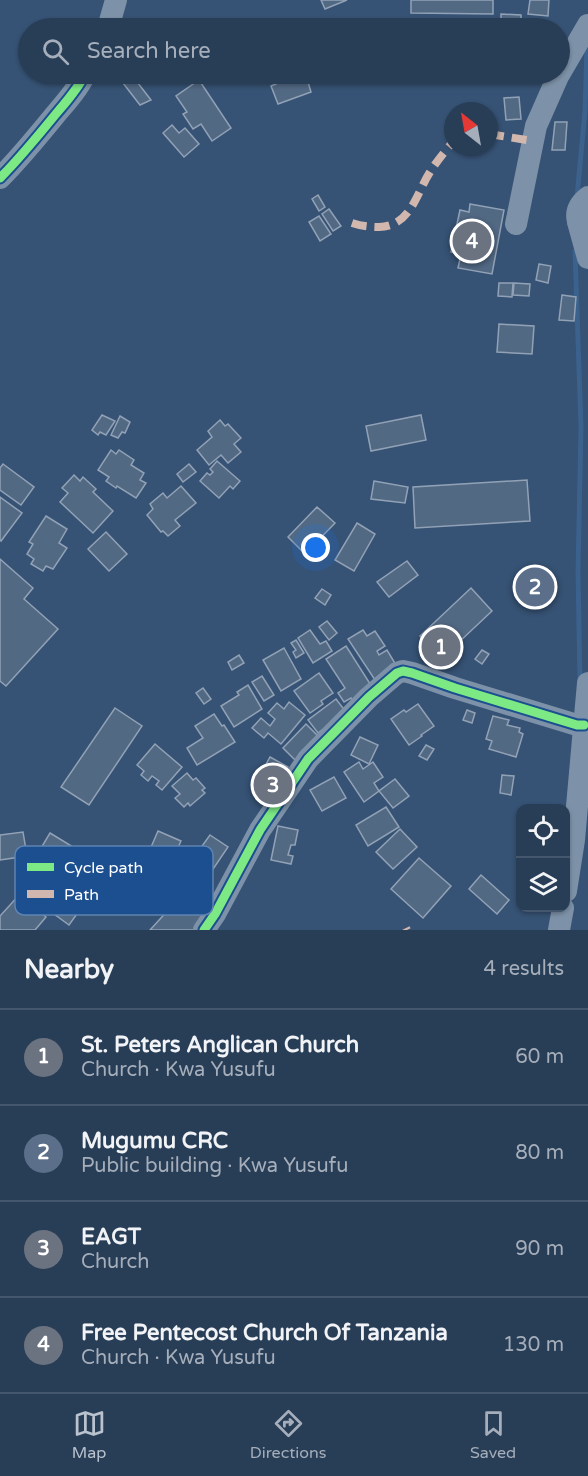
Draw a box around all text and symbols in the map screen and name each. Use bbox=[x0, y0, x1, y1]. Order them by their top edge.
search box bbox=[18, 18, 570, 84]
icon: search bbox=[39, 35, 72, 68]
text: Search here bbox=[87, 38, 211, 64]
north arrow bbox=[444, 102, 498, 156]
pin: 4 bbox=[452, 218, 492, 264]
your location bbox=[301, 533, 330, 562]
pin: 2 bbox=[516, 564, 554, 610]
pin: 1 bbox=[422, 624, 460, 670]
pin: 3 bbox=[254, 762, 292, 808]
map controls bbox=[516, 804, 570, 912]
button: locate bbox=[516, 804, 570, 858]
legend bbox=[15, 846, 213, 915]
text: Cycle path bbox=[64, 858, 143, 878]
button: layers bbox=[516, 858, 570, 912]
text: Path bbox=[64, 885, 99, 905]
text: Nearby bbox=[24, 954, 114, 985]
text: 4 results bbox=[484, 957, 564, 981]
text: St. Peters Anglican Church bbox=[81, 1032, 359, 1058]
text: 1 bbox=[37, 1045, 50, 1069]
text: 60 m bbox=[515, 1045, 564, 1069]
text: Church · Kwa Yusufu bbox=[81, 1058, 276, 1082]
text: Mugumu CRC bbox=[81, 1128, 228, 1154]
text: 2 bbox=[37, 1141, 50, 1165]
text: 80 m bbox=[515, 1141, 564, 1165]
text: Public building · Kwa Yusufu bbox=[81, 1154, 348, 1178]
text: EAGT bbox=[81, 1224, 141, 1250]
text: 3 bbox=[37, 1237, 50, 1261]
text: 90 m bbox=[515, 1237, 564, 1261]
text: Church bbox=[81, 1250, 149, 1274]
text: Free Pentecost Church Of Tanzania bbox=[81, 1320, 448, 1346]
text: 4 bbox=[37, 1333, 50, 1357]
text: 130 m bbox=[503, 1333, 564, 1357]
text: Church · Kwa Yusufu bbox=[81, 1346, 276, 1370]
tab: Map bbox=[72, 1407, 106, 1463]
tab: Directions bbox=[250, 1407, 326, 1463]
tab: Saved bbox=[470, 1407, 516, 1463]

